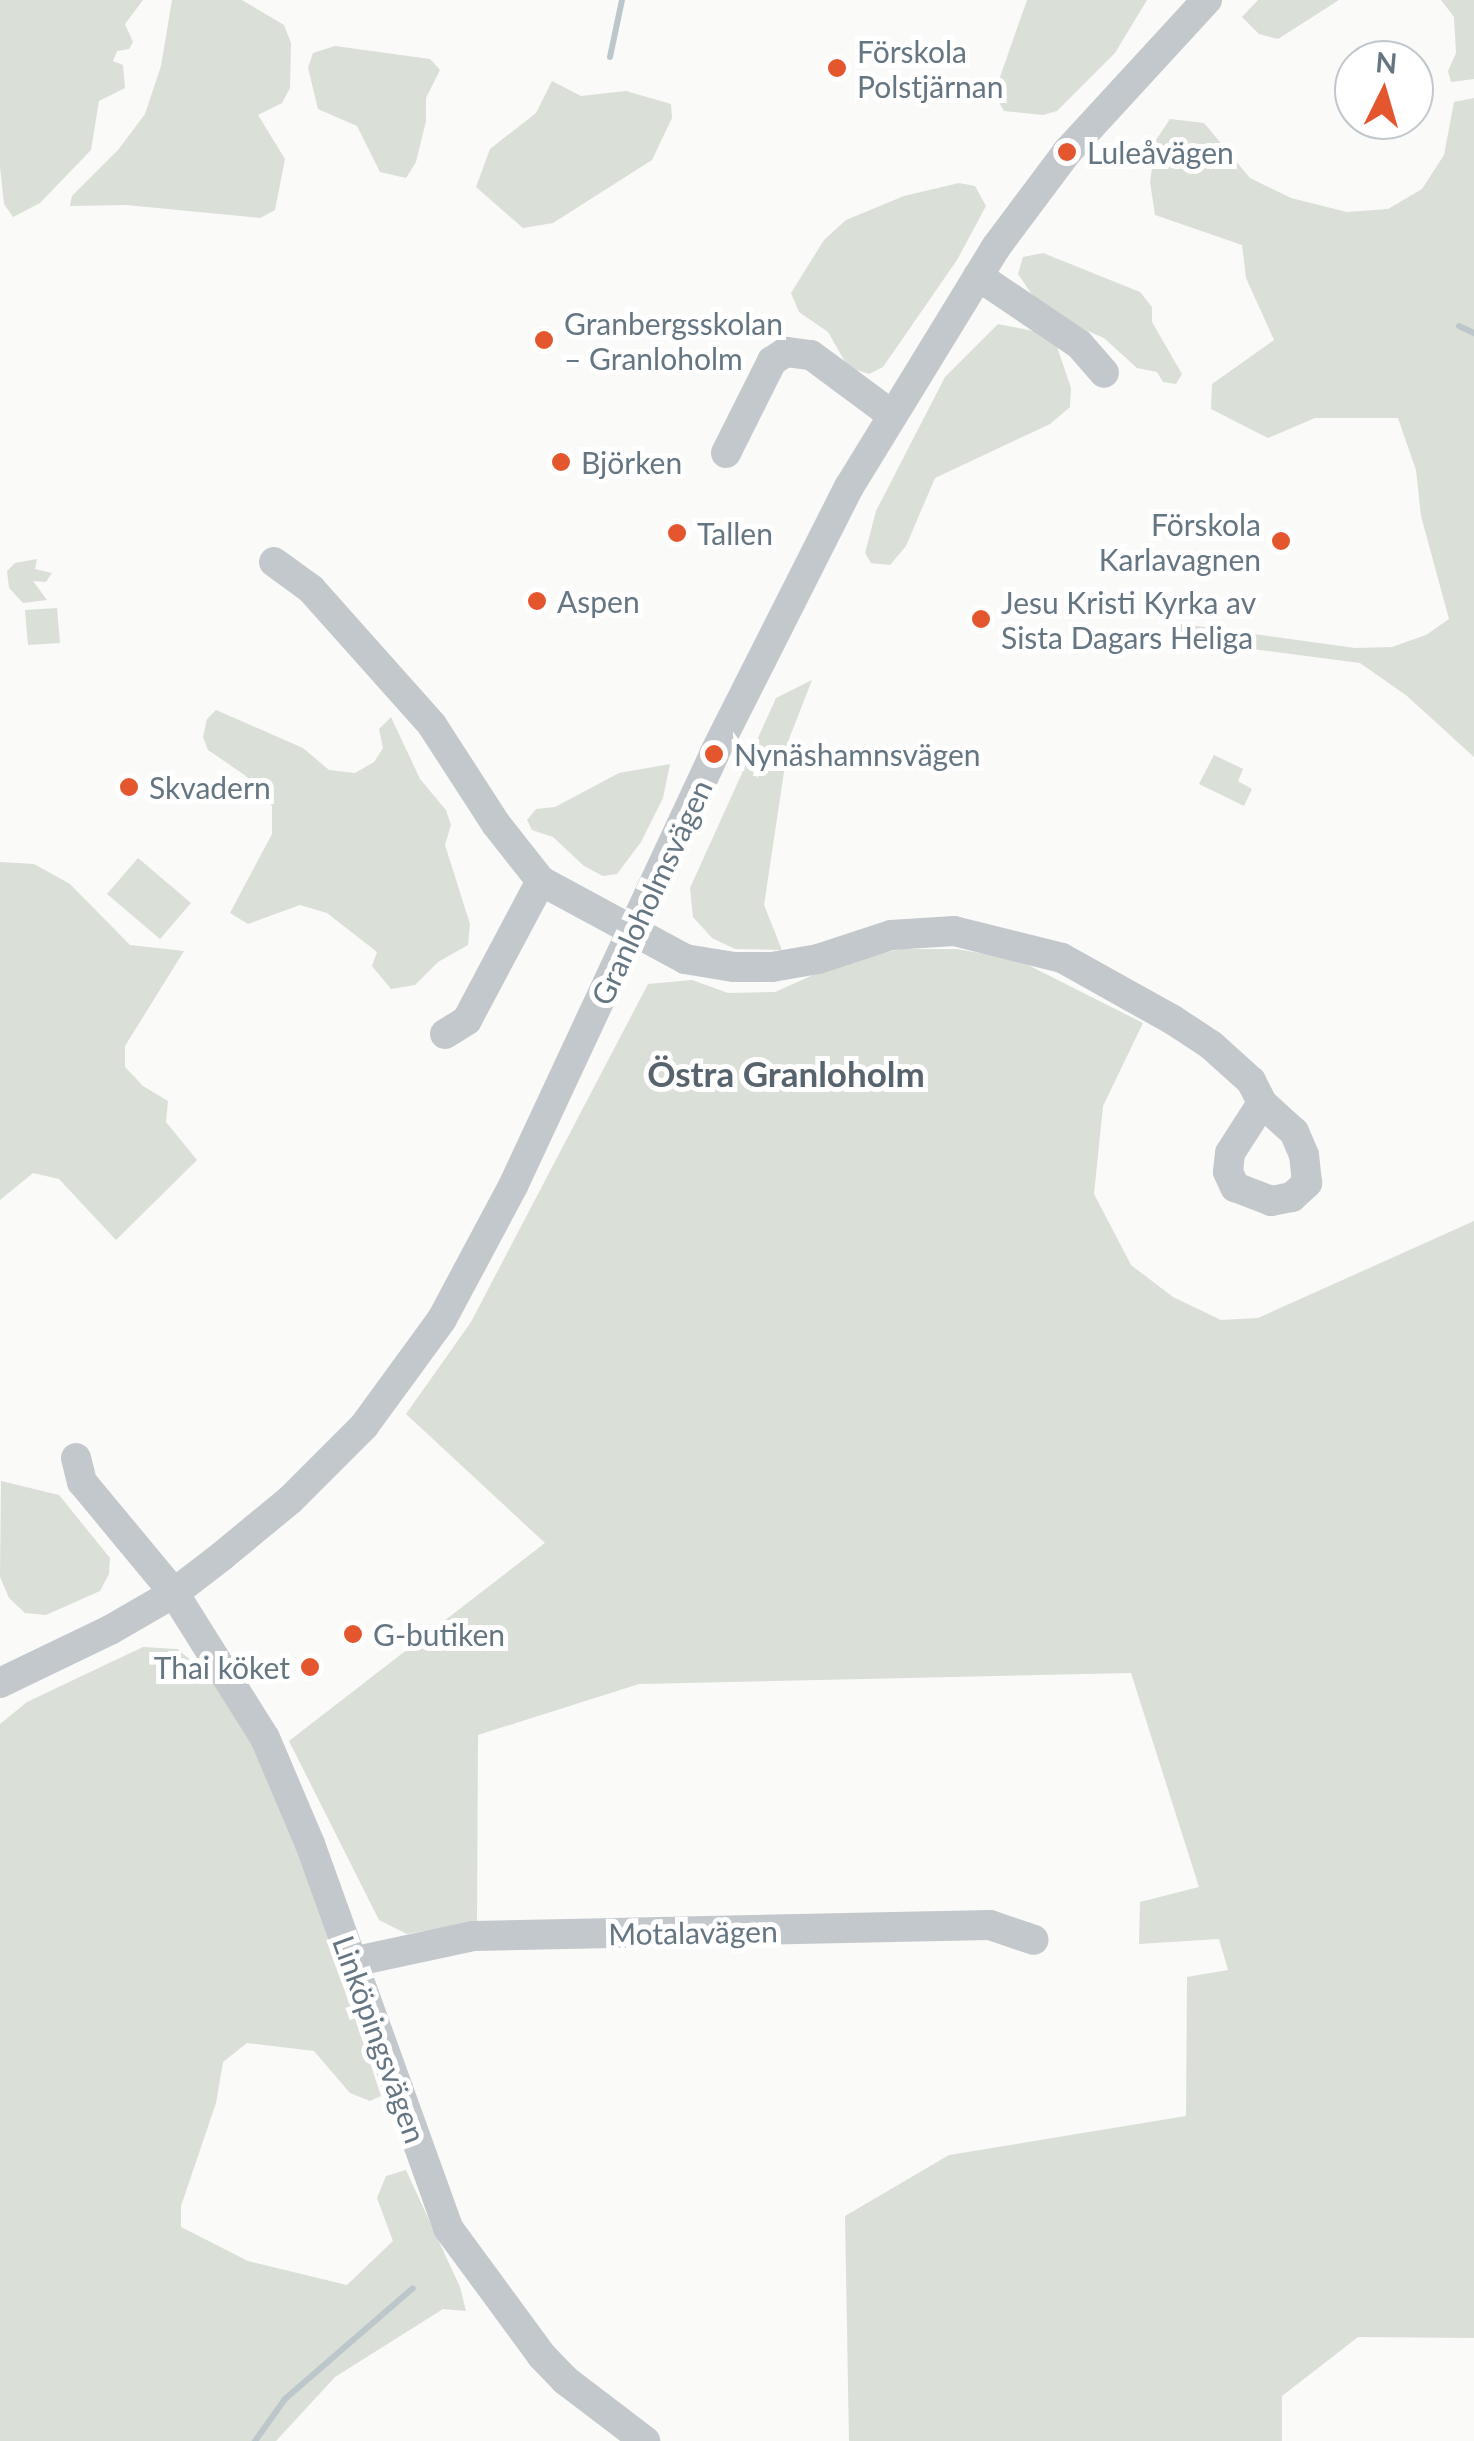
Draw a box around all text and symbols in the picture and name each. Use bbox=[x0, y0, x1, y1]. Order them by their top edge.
place label: Förskola Polstjärnan bbox=[857, 33, 1003, 104]
north arrow bbox=[1334, 40, 1434, 140]
text: N bbox=[1374, 44, 1399, 80]
marker: Förskola Polstjärnan bbox=[826, 57, 848, 79]
place label: Luleåvägen bbox=[1087, 134, 1234, 170]
marker: Luleåvägen bbox=[1056, 141, 1078, 163]
place label: Granbergsskolan – Granloholm bbox=[564, 305, 783, 376]
marker: Granbergsskolan – Granloholm bbox=[533, 329, 555, 351]
place label: Björken bbox=[581, 444, 682, 480]
marker: Björken bbox=[550, 451, 572, 473]
place label: Förskola Karlavagnen bbox=[1099, 506, 1261, 576]
place label: Tallen bbox=[697, 515, 773, 551]
marker: Tallen bbox=[666, 522, 688, 544]
marker: Förskola Karlavagnen bbox=[1270, 530, 1292, 552]
place label: Aspen bbox=[557, 583, 640, 619]
place label: Jesu Kristi Kyrka av Sista Dagars Heliga bbox=[1001, 584, 1256, 654]
marker: Aspen bbox=[526, 590, 548, 612]
marker: Jesu Kristi Kyrka av Sista Dagars Heliga bbox=[970, 608, 992, 630]
place label: Nynäshamnsvägen bbox=[734, 736, 980, 772]
marker: Nynäshamnsvägen bbox=[703, 743, 725, 765]
place label: Skvadern bbox=[149, 769, 271, 805]
street label: Granloholmsvägen bbox=[583, 774, 719, 1010]
marker: Skvadern bbox=[118, 776, 140, 798]
district label: Östra Granloholm bbox=[647, 1052, 925, 1094]
place label: G-butiken bbox=[373, 1616, 505, 1652]
marker: G-butiken bbox=[342, 1623, 364, 1645]
place label: Thai köket bbox=[154, 1649, 290, 1685]
marker: Thai köket bbox=[299, 1656, 321, 1678]
street label: Motalavägen bbox=[608, 1913, 778, 1951]
street label: Linköpingsvägen bbox=[326, 1930, 434, 2148]

